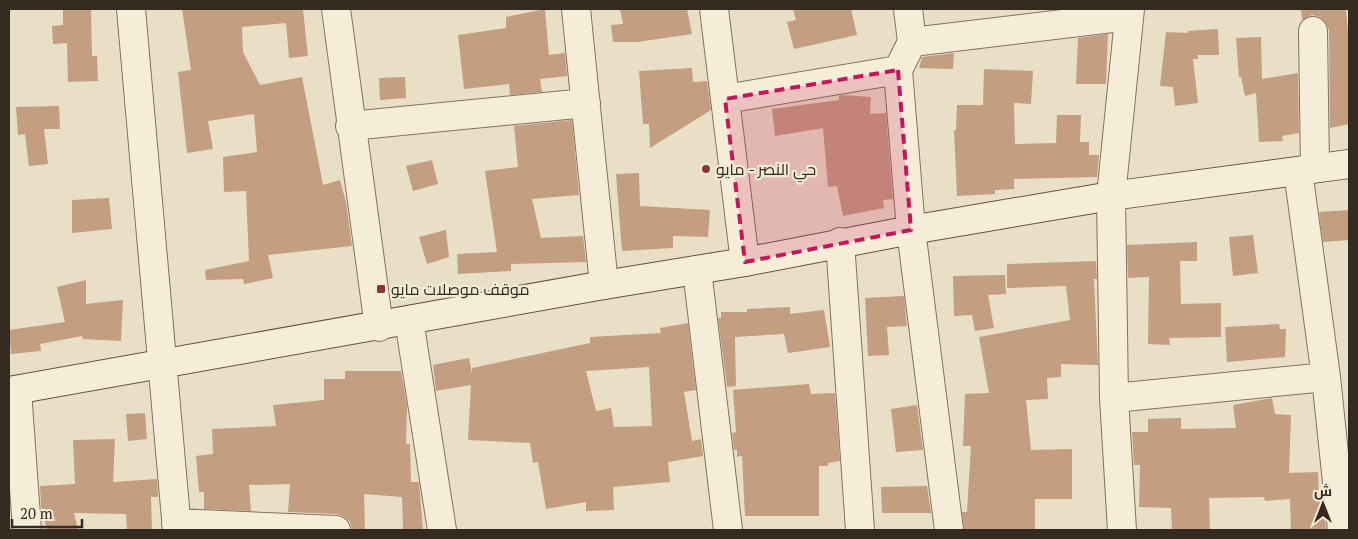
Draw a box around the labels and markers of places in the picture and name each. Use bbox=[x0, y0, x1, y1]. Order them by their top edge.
place label: حي النصر - مايو bbox=[716, 158, 816, 183]
marker: حي النصر - مايو bbox=[700, 163, 712, 175]
place label: موقف موصلات مايو bbox=[391, 278, 529, 300]
marker: موقف موصلات مايو bbox=[375, 283, 387, 295]

